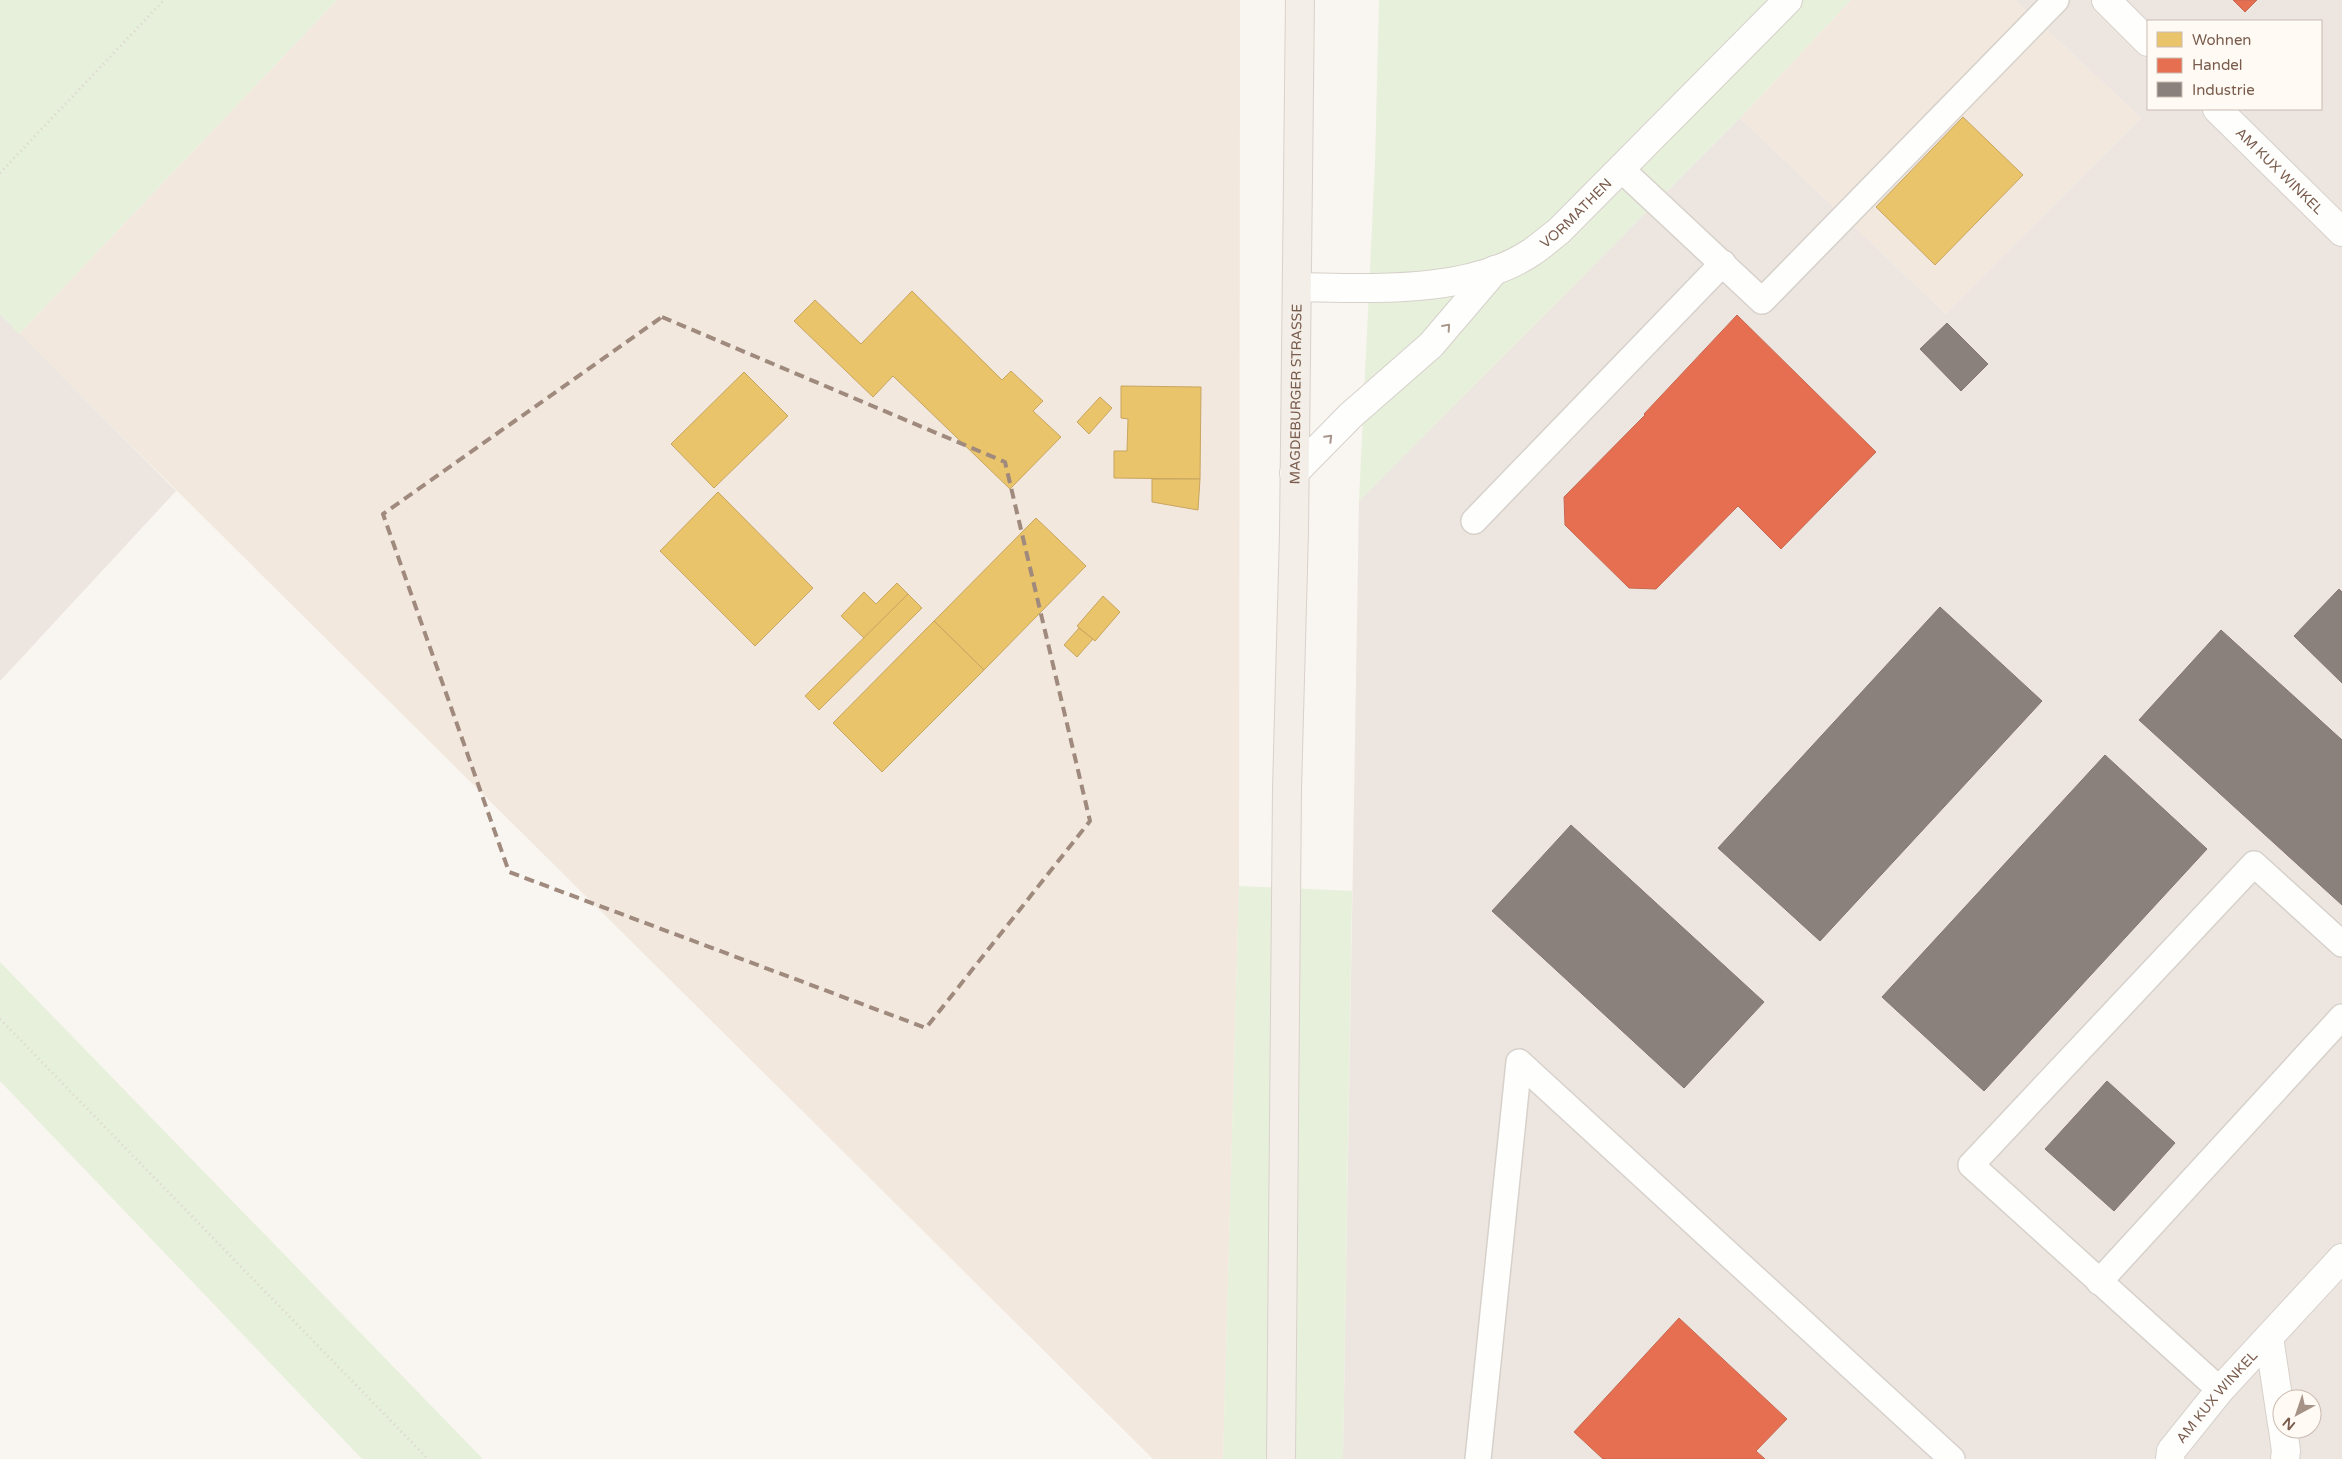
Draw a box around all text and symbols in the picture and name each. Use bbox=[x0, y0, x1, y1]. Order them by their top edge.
legend bbox=[2147, 20, 2322, 110]
text: Wohnen bbox=[2192, 31, 2252, 49]
text: Handel bbox=[2192, 56, 2243, 74]
text: Industrie bbox=[2192, 81, 2255, 99]
street label: AM KUX WINKEL bbox=[2232, 124, 2327, 218]
street label: VORMATHEN bbox=[1537, 175, 1615, 252]
street label: MAGDEBURGER STRASSE bbox=[1287, 304, 1306, 485]
one-way arrow bbox=[1441, 323, 1450, 332]
one-way arrow bbox=[1323, 435, 1332, 444]
street label: AM KUX WINKEL bbox=[2173, 1347, 2261, 1447]
north arrow bbox=[2272, 1389, 2322, 1439]
text: N bbox=[2279, 1413, 2299, 1434]

